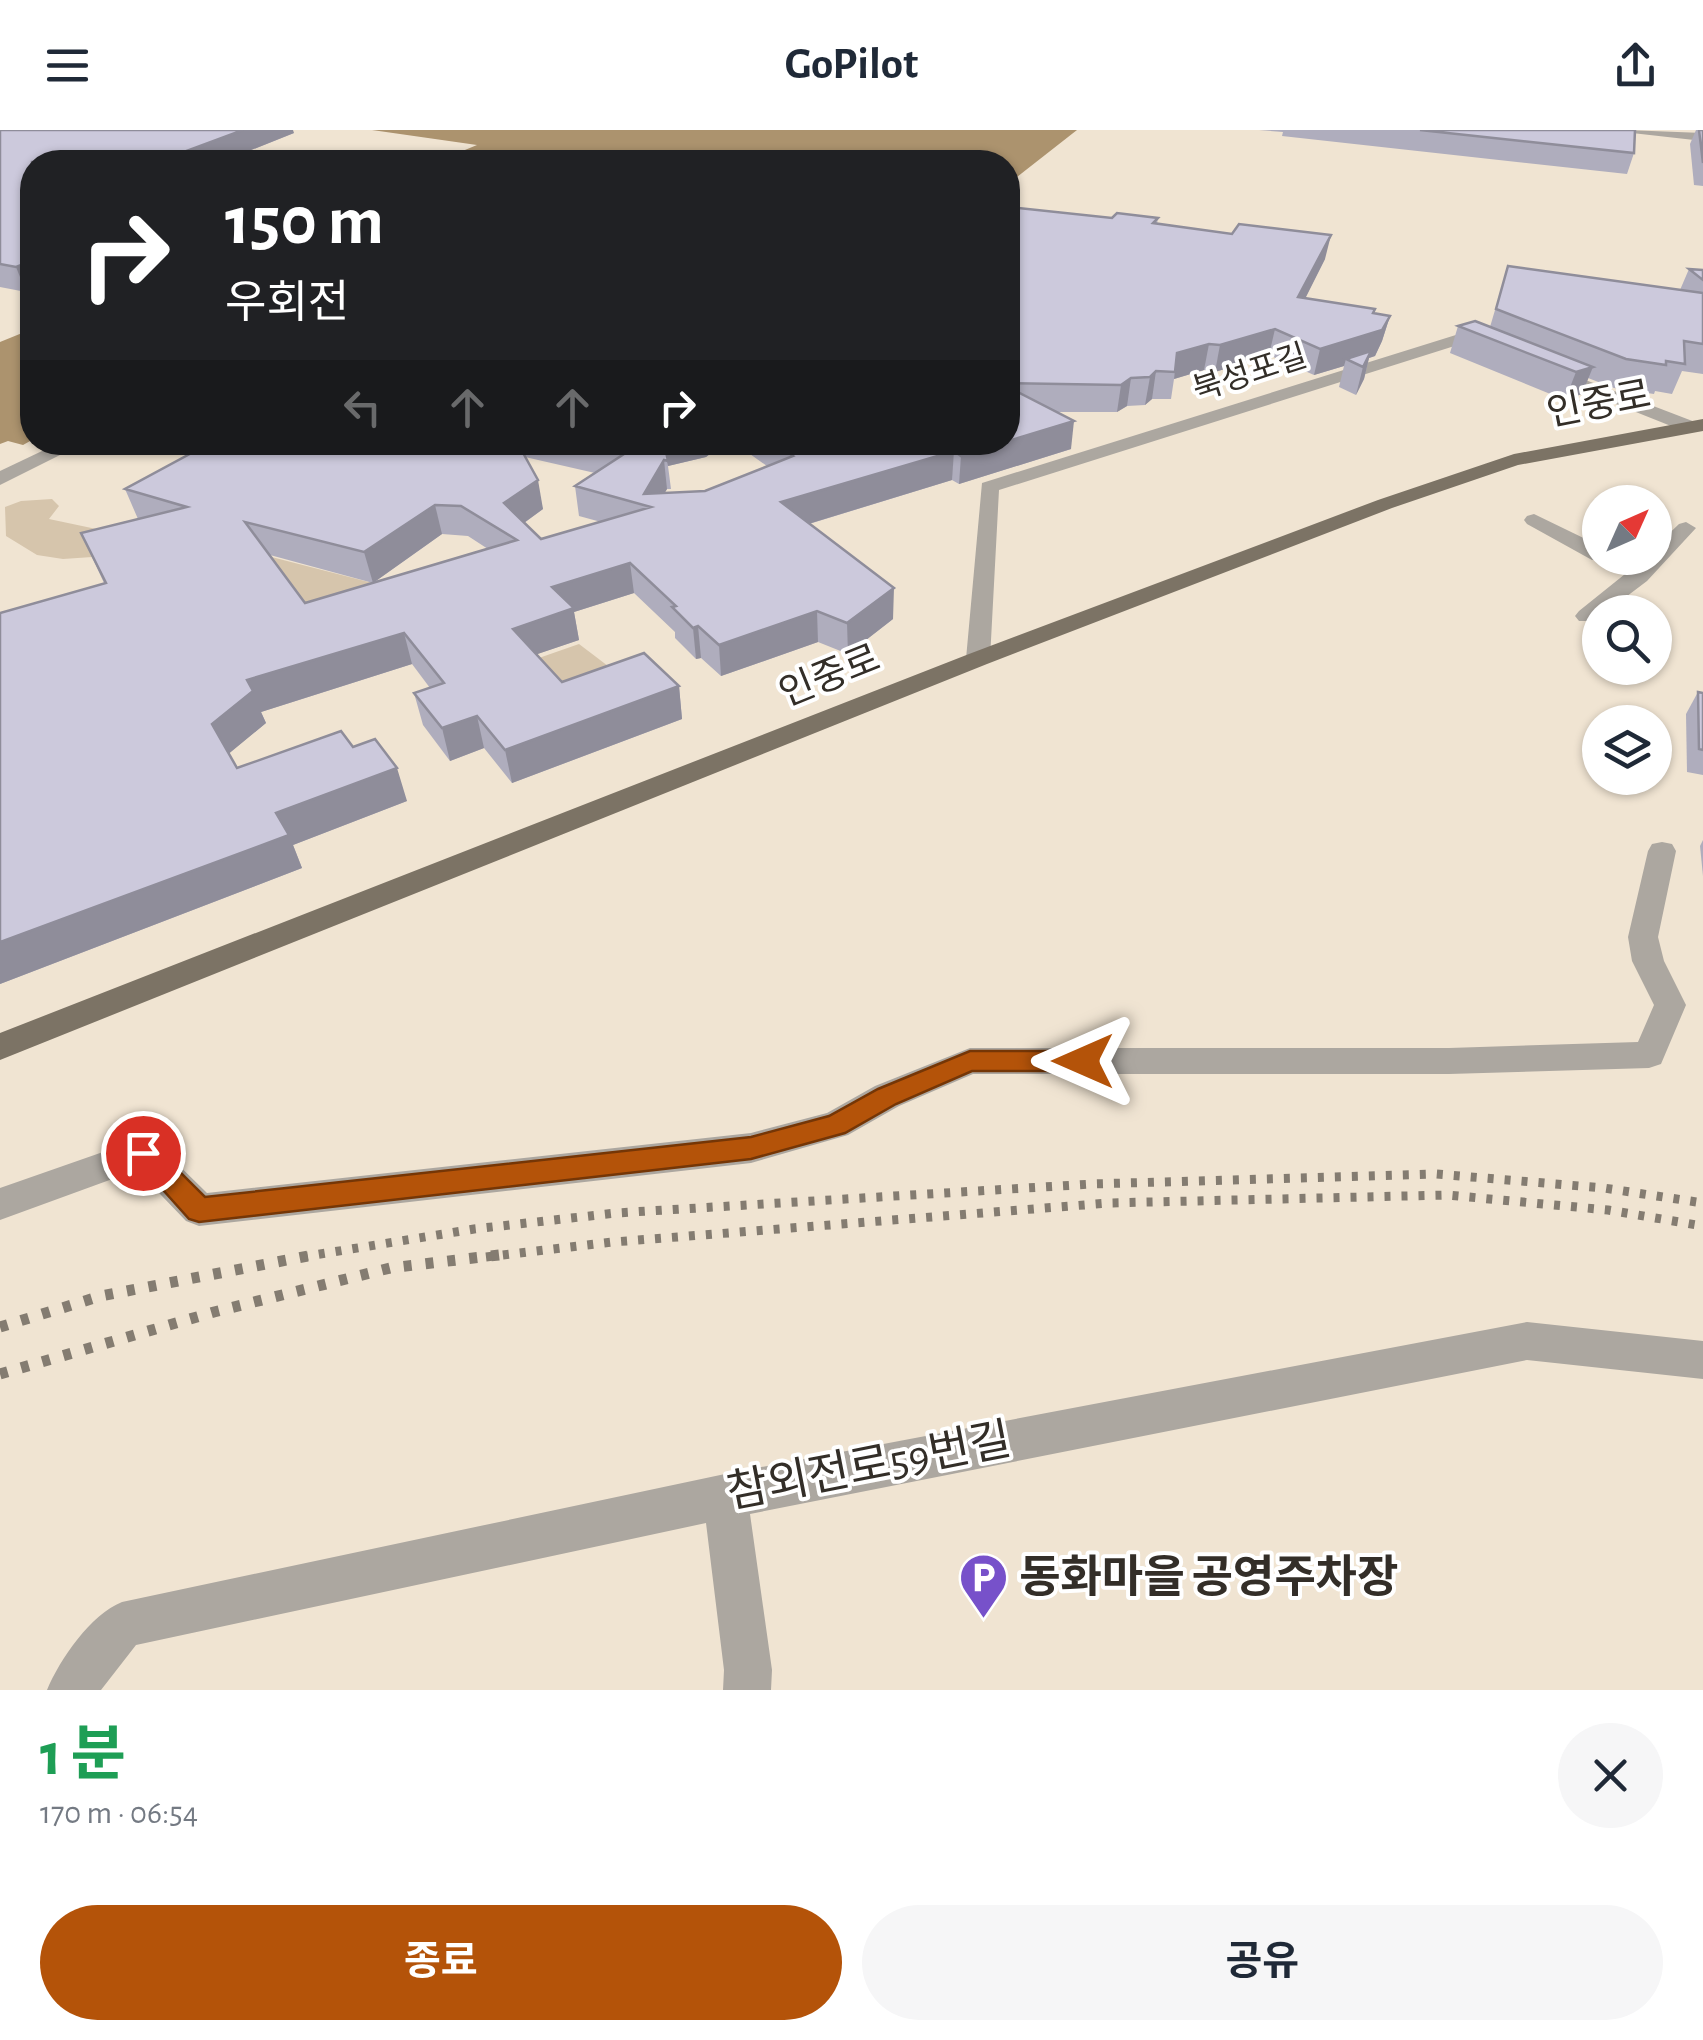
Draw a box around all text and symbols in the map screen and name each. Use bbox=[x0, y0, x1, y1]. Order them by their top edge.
icon: menu bbox=[40, 38, 95, 93]
icon: share bbox=[1608, 38, 1663, 93]
text: GoPilot bbox=[785, 42, 918, 87]
text: 150 m bbox=[225, 187, 384, 257]
icon: right bbox=[60, 190, 190, 320]
text: 우회전 bbox=[225, 281, 349, 326]
street label: 북성포길 bbox=[1189, 339, 1311, 406]
street label: 인중로 bbox=[1544, 374, 1654, 434]
icon: left bbox=[335, 380, 390, 435]
icon: ahead bbox=[440, 380, 495, 435]
icon: ahead bbox=[545, 380, 600, 435]
icon: right bbox=[650, 380, 705, 435]
north arrow bbox=[1582, 485, 1672, 575]
map controls bbox=[1582, 485, 1672, 795]
button: search bbox=[1582, 595, 1672, 685]
street label: 인중로 bbox=[774, 638, 886, 714]
button: layers bbox=[1582, 705, 1672, 795]
position arrow bbox=[1031, 1009, 1135, 1113]
pin bbox=[101, 1111, 186, 1196]
icon: arrive bbox=[116, 1126, 171, 1181]
street label: 참외전로59번길 bbox=[723, 1415, 1015, 1517]
parking icon: 동화마을 공영주차장 bbox=[958, 1552, 1010, 1620]
place label: 동화마을 공영주차장 bbox=[1019, 1554, 1398, 1601]
button: close bbox=[1558, 1723, 1663, 1828]
text: 1 분 bbox=[40, 1726, 126, 1786]
text: 170 m · 06:54 bbox=[40, 1797, 198, 1829]
button: 종료 bbox=[40, 1905, 842, 2020]
button: 공유 bbox=[862, 1905, 1663, 2020]

